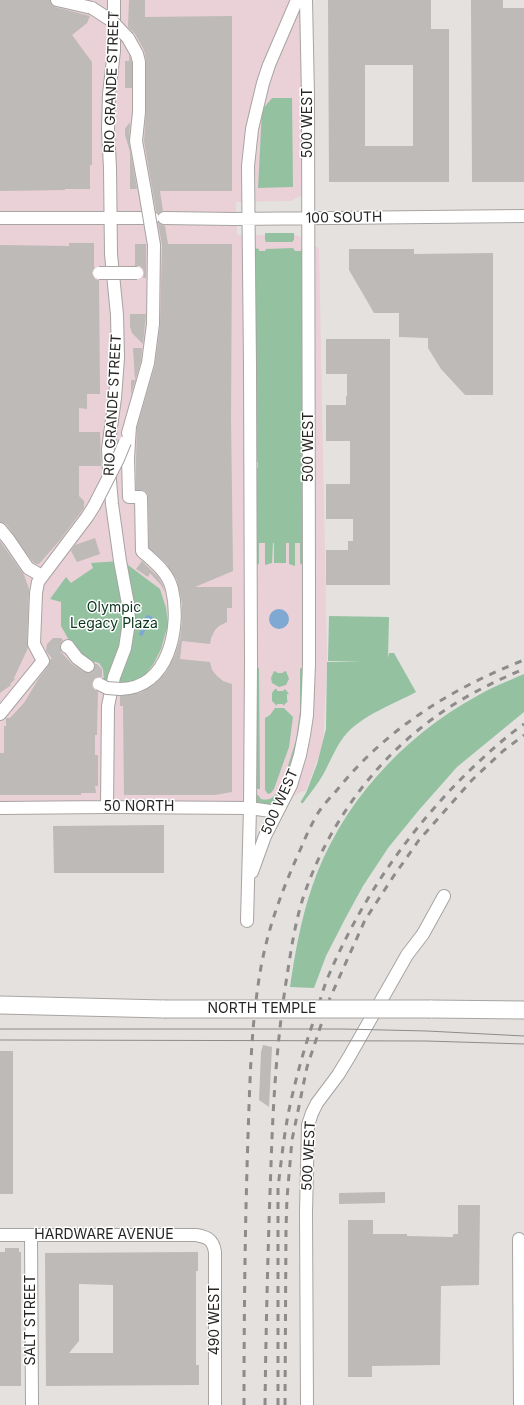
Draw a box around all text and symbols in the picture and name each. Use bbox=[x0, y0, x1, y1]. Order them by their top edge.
street label: RIO GRANDE STREET bbox=[101, 11, 123, 153]
street label: 500 WEST bbox=[300, 88, 316, 158]
street label: 100 SOUTH bbox=[305, 209, 383, 227]
street label: RIO GRANDE STREET bbox=[101, 333, 125, 477]
street label: 500 WEST bbox=[301, 412, 317, 482]
park label: Olympic Legacy Plaza bbox=[70, 600, 158, 632]
street label: 500 WEST bbox=[258, 766, 302, 838]
street label: 50 NORTH bbox=[104, 799, 174, 815]
street label: NORTH TEMPLE bbox=[207, 1001, 317, 1017]
street label: 500 WEST bbox=[299, 1120, 319, 1192]
street label: HARDWARE AVENUE bbox=[34, 1227, 174, 1243]
street label: SALT STREET bbox=[23, 1274, 39, 1366]
street label: 490 WEST bbox=[207, 1285, 223, 1355]

